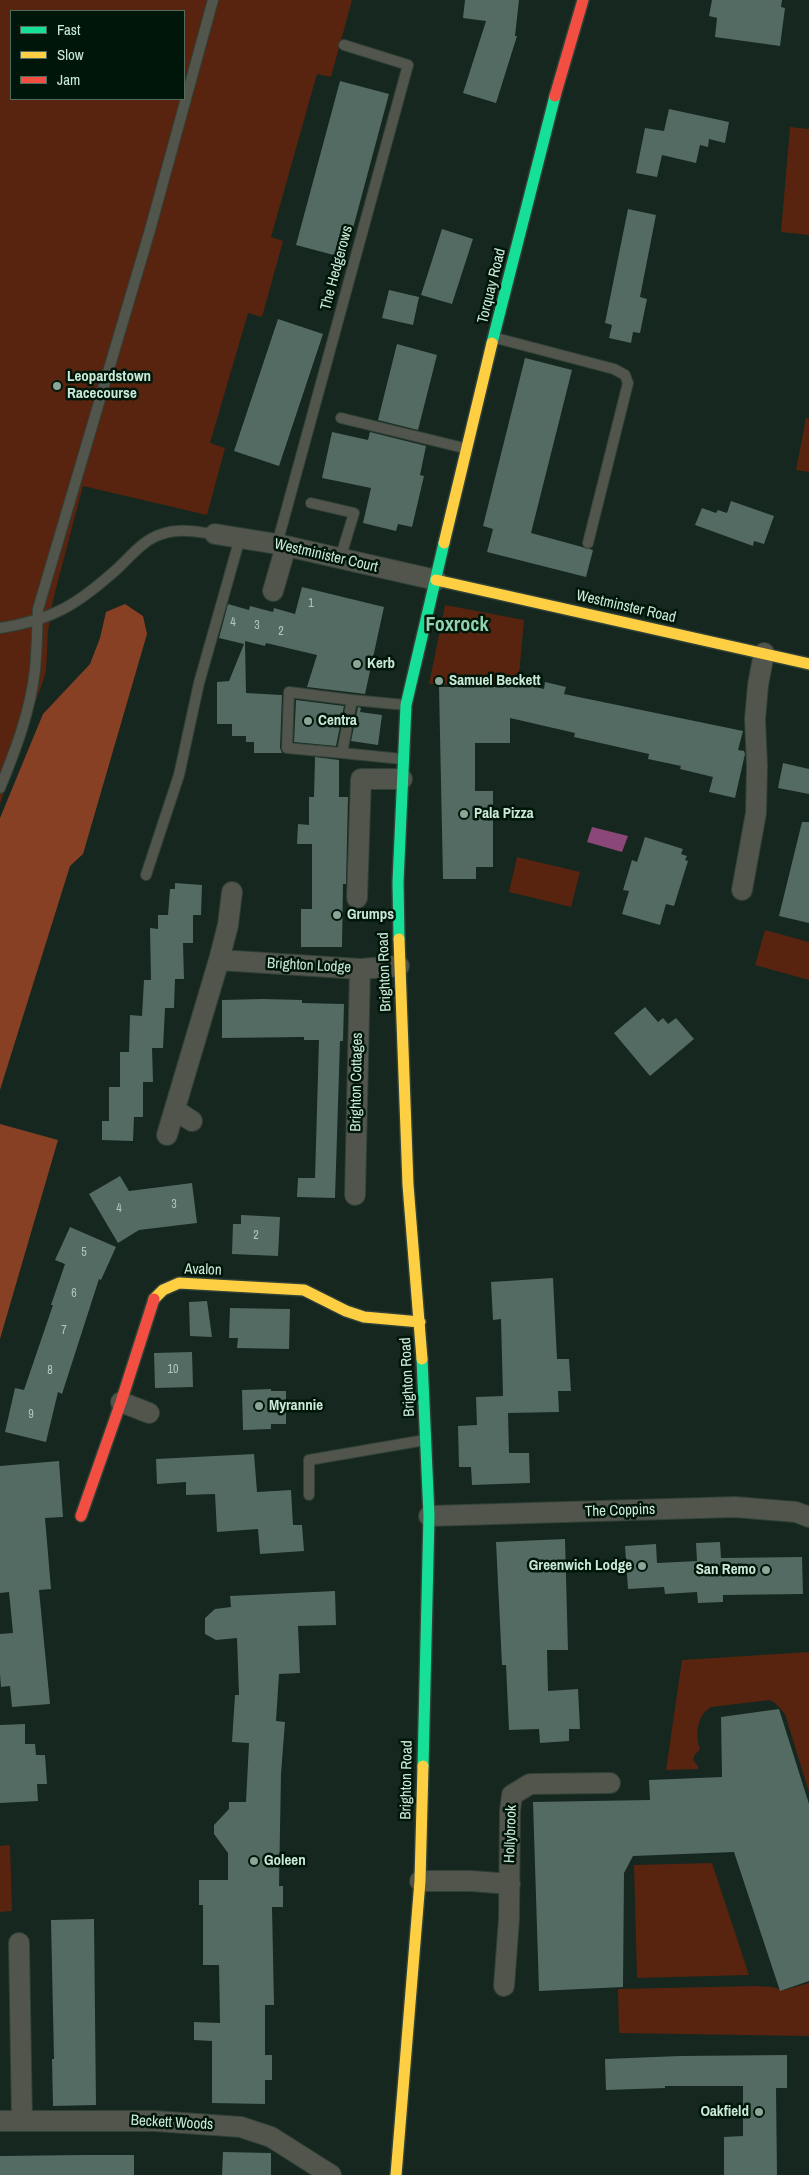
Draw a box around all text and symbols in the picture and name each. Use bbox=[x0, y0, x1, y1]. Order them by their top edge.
legend bbox=[10, 10, 185, 100]
text: Fast bbox=[57, 19, 80, 40]
text: Slow bbox=[57, 44, 84, 65]
text: Jam bbox=[57, 69, 80, 90]
street label: The Hedgerows bbox=[317, 224, 357, 312]
street label: Torquay Road bbox=[474, 247, 510, 325]
place label: Leopardstown Racecourse bbox=[67, 368, 151, 403]
marker: Leopardstown Racecourse bbox=[51, 380, 63, 392]
street label: Westminister Court bbox=[272, 535, 380, 577]
street label: Westminster Road bbox=[574, 587, 678, 627]
house number: 1 bbox=[308, 597, 314, 611]
district label: Foxrock bbox=[426, 614, 488, 638]
house number: 4 bbox=[230, 616, 236, 630]
house number: 3 bbox=[254, 619, 260, 633]
house number: 2 bbox=[278, 625, 284, 639]
place label: Kerb bbox=[367, 655, 395, 673]
marker: Kerb bbox=[351, 658, 363, 670]
place label: Samuel Beckett bbox=[449, 672, 541, 690]
marker: Samuel Beckett bbox=[433, 675, 445, 687]
place label: Centra bbox=[318, 712, 357, 730]
marker: Centra bbox=[302, 715, 314, 727]
place label: Pala Pizza bbox=[474, 805, 533, 823]
marker: Pala Pizza bbox=[458, 808, 470, 820]
place label: Grumps bbox=[347, 906, 394, 924]
marker: Grumps bbox=[331, 909, 343, 921]
street label: Brighton Road bbox=[375, 932, 395, 1012]
street label: Brighton Lodge bbox=[267, 955, 351, 977]
street label: Brighton Cottages bbox=[347, 1032, 367, 1132]
house number: 3 bbox=[171, 1198, 177, 1212]
house number: 4 bbox=[116, 1202, 122, 1216]
house number: 2 bbox=[253, 1229, 259, 1243]
house number: 5 bbox=[81, 1246, 87, 1260]
street label: Avalon bbox=[184, 1260, 222, 1280]
house number: 6 bbox=[71, 1287, 77, 1301]
house number: 7 bbox=[61, 1324, 67, 1338]
street label: Brighton Road bbox=[397, 1337, 419, 1417]
house number: 10 bbox=[168, 1363, 178, 1377]
house number: 8 bbox=[47, 1364, 53, 1378]
place label: Myrannie bbox=[269, 1397, 323, 1415]
marker: Myrannie bbox=[253, 1400, 265, 1412]
house number: 9 bbox=[28, 1408, 34, 1422]
street label: The Coppins bbox=[584, 1501, 656, 1521]
place label: Greenwich Lodge bbox=[529, 1557, 632, 1575]
marker: Greenwich Lodge bbox=[636, 1560, 648, 1572]
place label: San Remo bbox=[696, 1561, 756, 1579]
marker: San Remo bbox=[760, 1564, 772, 1576]
street label: Brighton Road bbox=[397, 1740, 417, 1820]
street label: Hollybrook bbox=[501, 1805, 521, 1863]
place label: Goleen bbox=[264, 1852, 306, 1870]
marker: Goleen bbox=[248, 1855, 260, 1867]
place label: Oakfield bbox=[700, 2103, 749, 2121]
marker: Oakfield bbox=[753, 2106, 765, 2118]
street label: Beckett Woods bbox=[130, 2112, 214, 2134]

